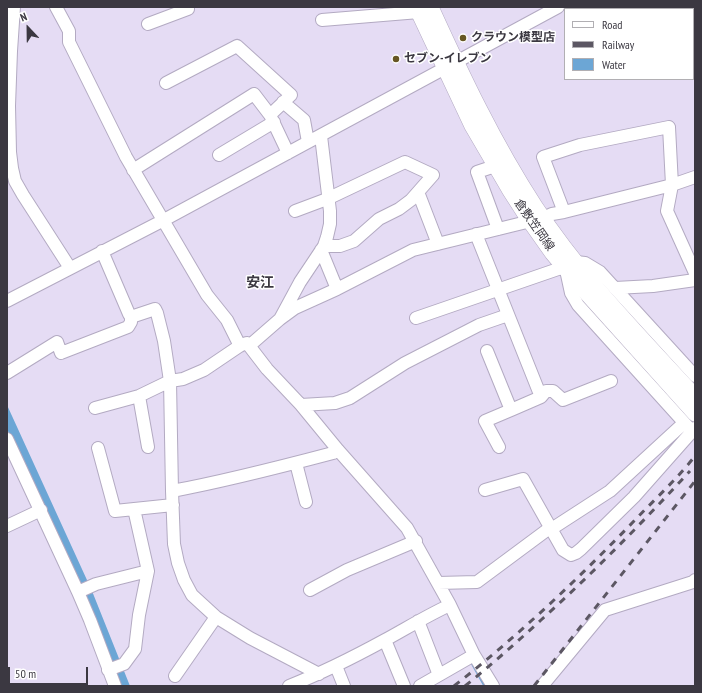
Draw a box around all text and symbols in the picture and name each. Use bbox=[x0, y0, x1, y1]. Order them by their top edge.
north arrow bbox=[8, 8, 48, 48]
legend bbox=[564, 8, 694, 80]
text: N bbox=[18, 9, 29, 24]
text: Road bbox=[602, 17, 622, 32]
place label: クラウン模型店 bbox=[471, 31, 555, 45]
marker: クラウン模型店 bbox=[458, 33, 468, 43]
text: Railway bbox=[602, 37, 634, 52]
place label: セブン-イレブン bbox=[404, 52, 492, 66]
marker: セブン-イレブン bbox=[391, 54, 401, 64]
text: Water bbox=[602, 57, 626, 72]
street label: 倉敷笠岡線 bbox=[511, 196, 557, 254]
district label: 安江 bbox=[246, 275, 274, 291]
scale bar bbox=[10, 659, 90, 685]
text: 50 m bbox=[15, 666, 36, 681]

